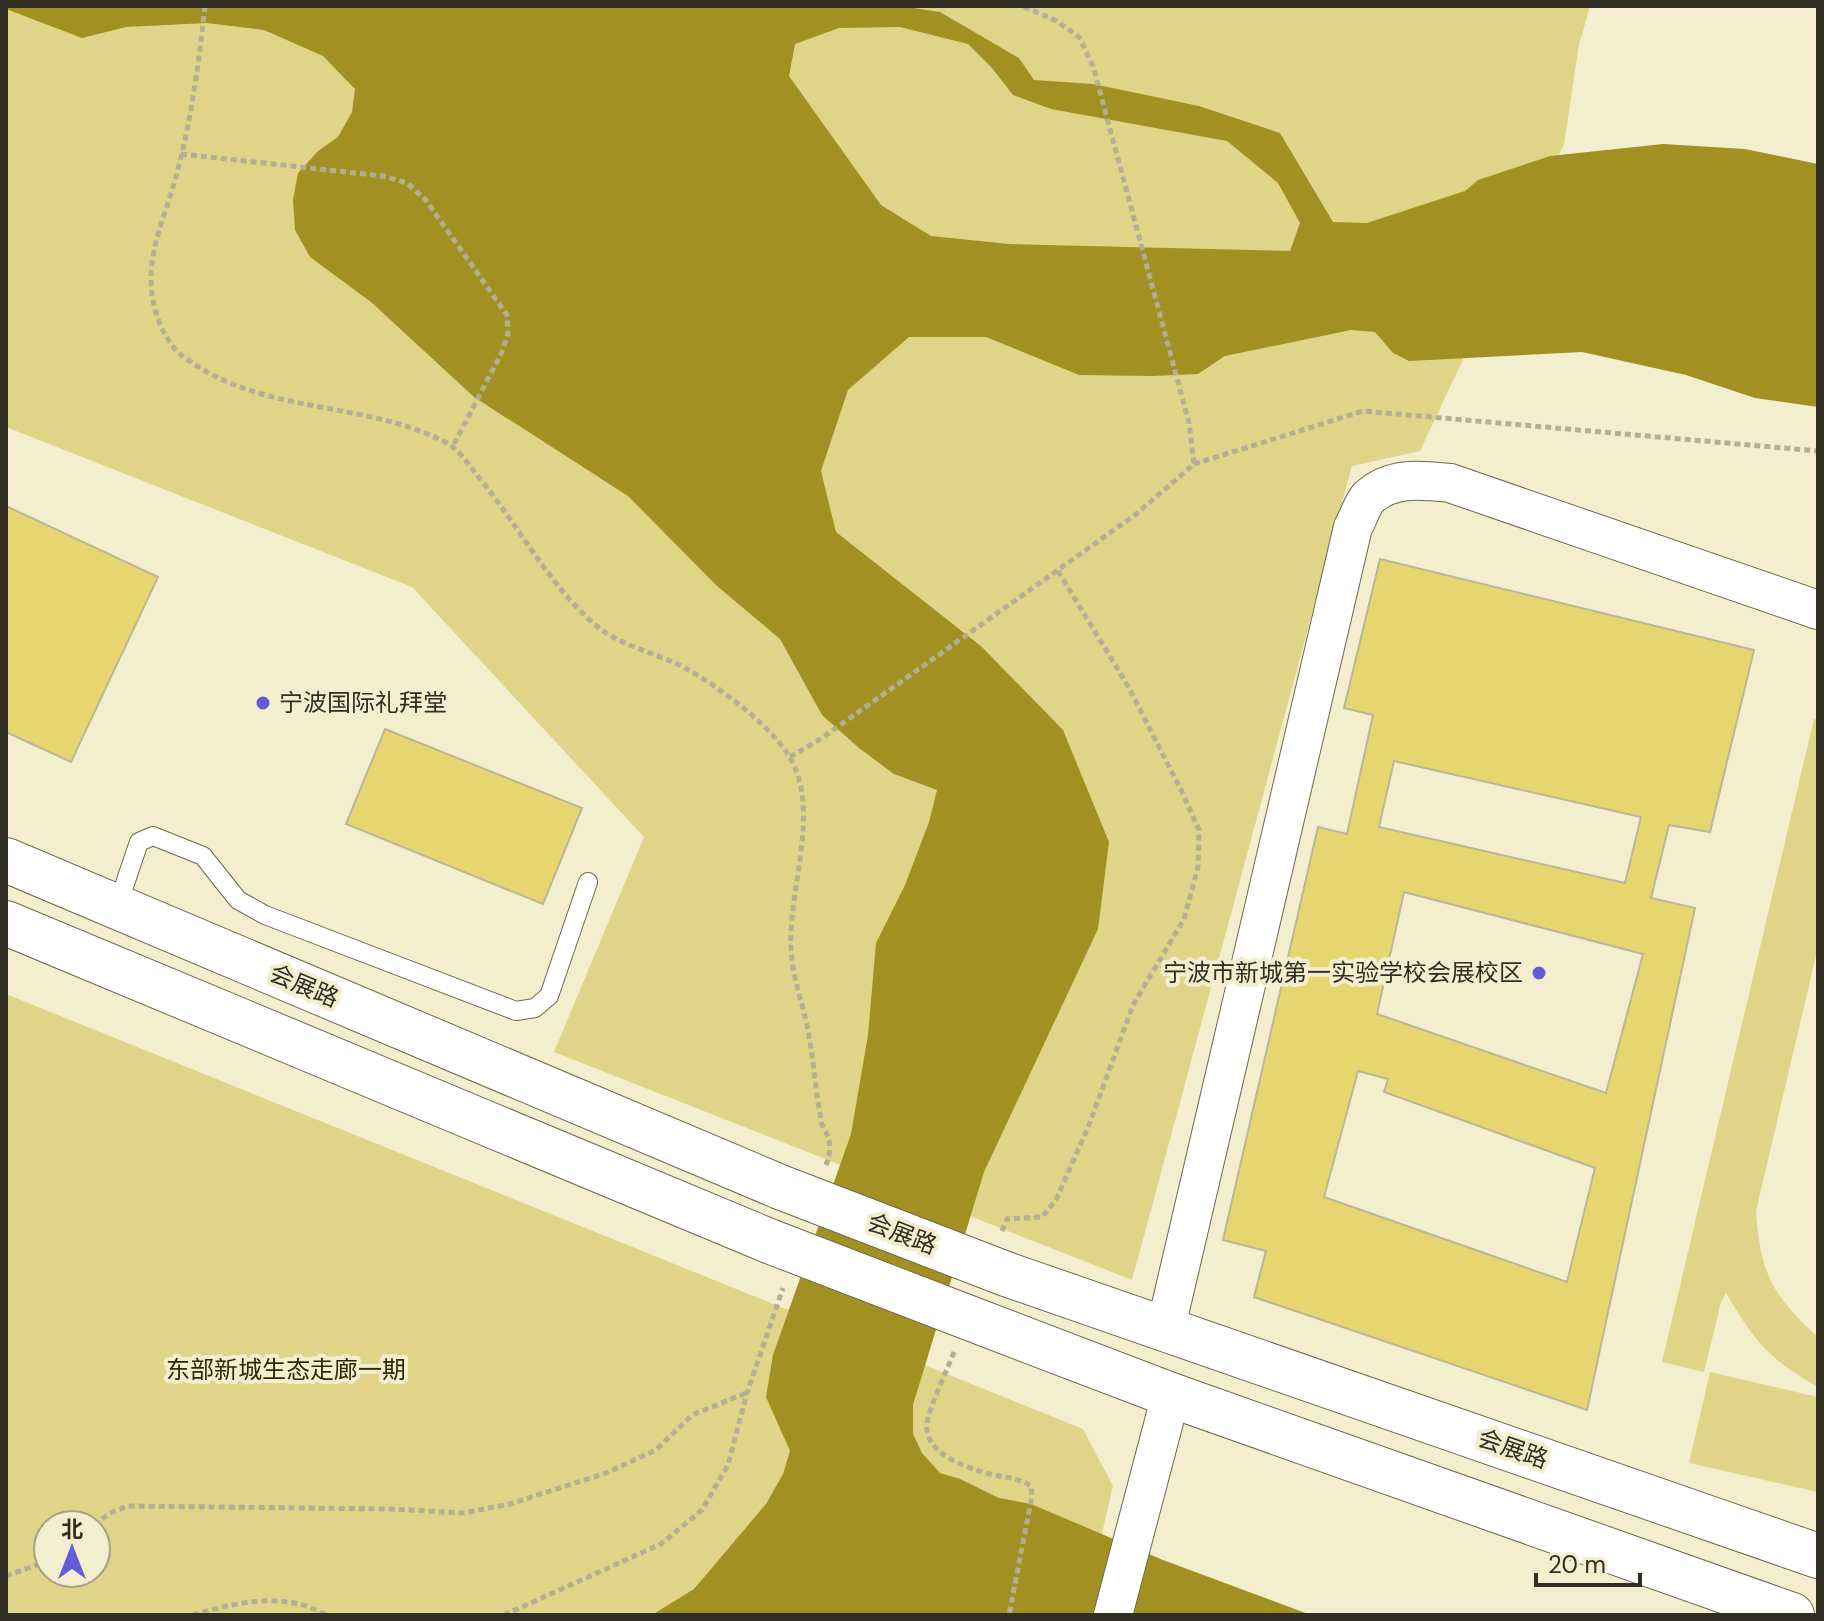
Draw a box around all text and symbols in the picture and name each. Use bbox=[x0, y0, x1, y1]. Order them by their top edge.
place label: 宁波国际礼拜堂 bbox=[279, 687, 447, 718]
marker: 宁波国际礼拜堂 bbox=[254, 694, 272, 712]
street label: 会展路 bbox=[265, 957, 343, 1014]
place label: 宁波市新城第一实验学校会展校区 bbox=[1163, 957, 1523, 988]
marker: 宁波市新城第一实验学校会展校区 bbox=[1530, 964, 1548, 982]
street label: 会展路 bbox=[863, 1206, 941, 1261]
park label: 东部新城生态走廊一期 bbox=[166, 1354, 406, 1385]
street label: 会展路 bbox=[1474, 1422, 1552, 1475]
north arrow bbox=[32, 1509, 112, 1589]
text: 北 bbox=[61, 1515, 83, 1544]
scale bar bbox=[1536, 1537, 1640, 1587]
text: 20 m bbox=[1548, 1549, 1606, 1580]

